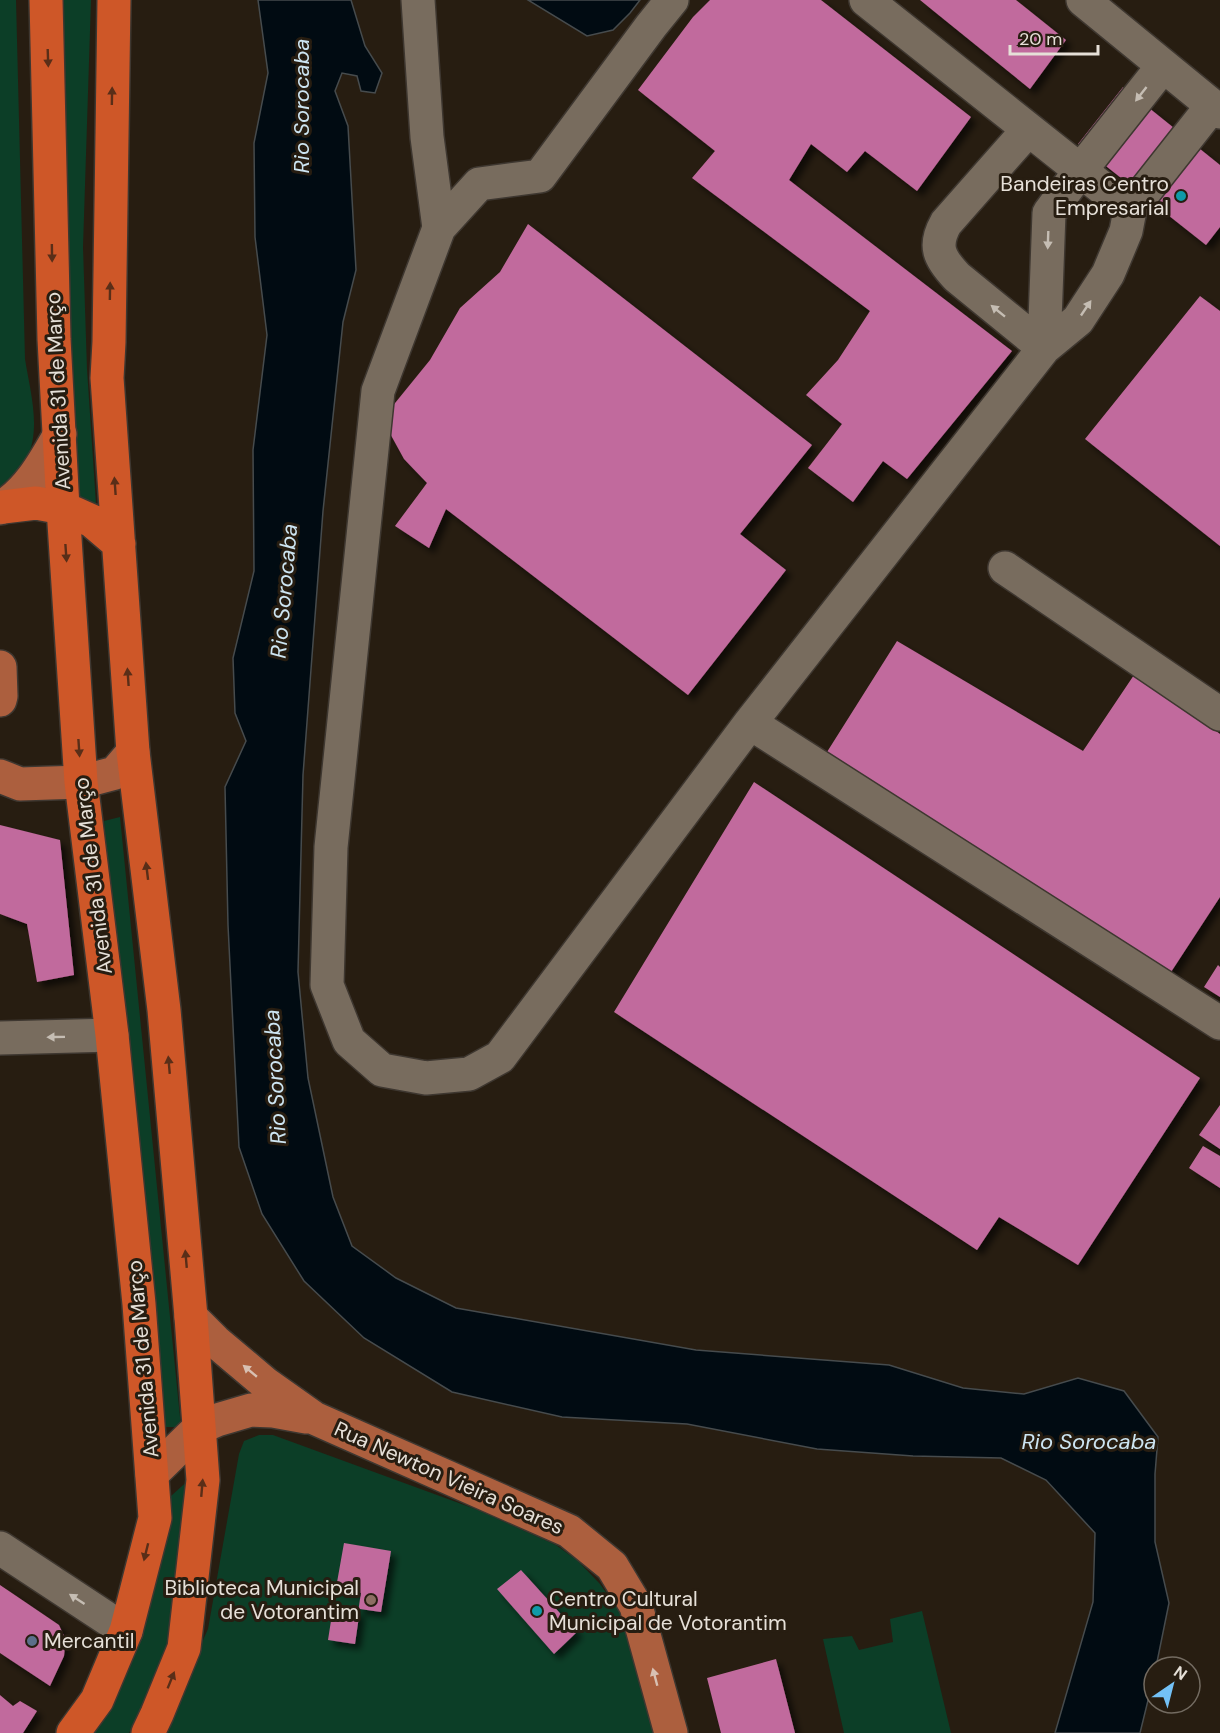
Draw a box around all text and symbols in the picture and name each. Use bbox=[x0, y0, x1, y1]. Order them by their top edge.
scale bar bbox=[1010, 18, 1098, 56]
text: 20 m bbox=[1019, 27, 1062, 51]
water label: Rio Sorocaba bbox=[287, 38, 316, 174]
one-way arrow bbox=[43, 49, 52, 68]
one-way arrow bbox=[108, 86, 117, 105]
one-way arrow bbox=[1136, 86, 1148, 101]
place label: Bandeiras Centro Empresarial bbox=[1000, 170, 1169, 222]
marker: Bandeiras Centro Empresarial bbox=[1174, 189, 1188, 203]
one-way arrow bbox=[1044, 231, 1053, 250]
one-way arrow bbox=[47, 244, 57, 263]
one-way arrow bbox=[105, 281, 115, 300]
street label: Avenida 31 de Março bbox=[39, 291, 77, 491]
one-way arrow bbox=[1080, 299, 1091, 316]
one-way arrow bbox=[991, 305, 1006, 317]
one-way arrow bbox=[110, 476, 120, 495]
water label: Rio Sorocaba bbox=[264, 522, 304, 660]
one-way arrow bbox=[61, 544, 71, 563]
one-way arrow bbox=[123, 668, 133, 687]
one-way arrow bbox=[74, 738, 84, 757]
street label: Avenida 31 de Março bbox=[67, 776, 119, 976]
one-way arrow bbox=[143, 862, 152, 881]
water label: Rio Sorocaba bbox=[257, 1009, 293, 1145]
one-way arrow bbox=[46, 1032, 65, 1041]
one-way arrow bbox=[164, 1055, 174, 1074]
one-way arrow bbox=[181, 1250, 191, 1269]
street label: Avenida 31 de Março bbox=[120, 1259, 166, 1459]
one-way arrow bbox=[243, 1365, 258, 1378]
street label: Rua Newton Vieira Soares bbox=[330, 1415, 568, 1541]
water label: Rio Sorocaba bbox=[1021, 1427, 1157, 1456]
one-way arrow bbox=[197, 1478, 207, 1497]
one-way arrow bbox=[141, 1543, 151, 1561]
place label: Biblioteca Municipal de Votorantim bbox=[164, 1574, 359, 1626]
place label: Centro Cultural Municipal de Votorantim bbox=[549, 1585, 787, 1637]
one-way arrow bbox=[69, 1593, 85, 1604]
marker: Biblioteca Municipal de Votorantim bbox=[364, 1593, 378, 1607]
marker: Centro Cultural Municipal de Votorantim bbox=[530, 1604, 544, 1618]
place label: Mercantil bbox=[44, 1627, 134, 1655]
marker: Mercantil bbox=[25, 1634, 39, 1648]
north arrow bbox=[1142, 1655, 1202, 1715]
text: N bbox=[1170, 1661, 1191, 1685]
one-way arrow bbox=[650, 1667, 660, 1686]
one-way arrow bbox=[166, 1670, 176, 1688]

